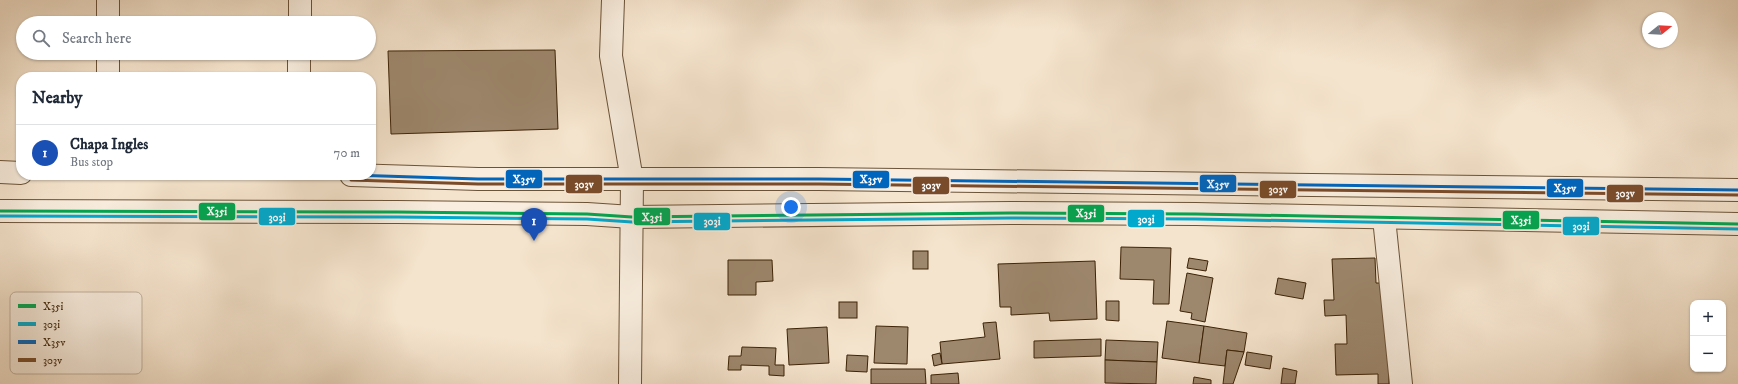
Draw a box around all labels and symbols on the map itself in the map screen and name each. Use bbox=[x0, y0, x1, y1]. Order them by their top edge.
north arrow bbox=[1642, 12, 1678, 48]
line badge: X35v bbox=[505, 169, 543, 189]
line badge: X35v bbox=[852, 170, 890, 189]
text: X35v bbox=[513, 173, 536, 187]
text: X35v bbox=[860, 173, 883, 187]
line badge: 303v bbox=[565, 174, 603, 194]
line badge: X35v bbox=[1199, 174, 1237, 193]
line badge: 303v bbox=[912, 176, 950, 195]
text: 303v bbox=[575, 178, 595, 192]
text: X35v bbox=[1207, 178, 1230, 192]
line badge: X35v bbox=[1546, 178, 1584, 198]
text: 303v bbox=[922, 179, 942, 193]
line badge: 303v bbox=[1259, 180, 1297, 199]
text: X35v bbox=[1554, 182, 1577, 196]
text: 303v bbox=[1269, 183, 1289, 197]
line badge: 303v bbox=[1606, 184, 1644, 203]
text: 303v bbox=[1616, 187, 1636, 201]
your location bbox=[781, 197, 801, 217]
line badge: X35i bbox=[198, 202, 236, 221]
line badge: X35i bbox=[1067, 204, 1105, 223]
text: X35i bbox=[207, 205, 227, 219]
line badge: 303i bbox=[258, 207, 296, 226]
line badge: X35i bbox=[633, 207, 671, 226]
text: X35i bbox=[1076, 207, 1096, 221]
pin: 1 bbox=[521, 208, 547, 241]
line badge: 303i bbox=[1127, 209, 1165, 228]
line badge: X35i bbox=[1502, 210, 1540, 230]
text: 303i bbox=[269, 211, 286, 225]
text: X35i bbox=[642, 211, 662, 225]
line badge: 303i bbox=[693, 212, 731, 231]
text: 303i bbox=[1138, 213, 1155, 227]
text: X35i bbox=[1511, 214, 1531, 228]
text: 303i bbox=[704, 215, 721, 229]
line badge: 303i bbox=[1562, 216, 1600, 236]
text: 303i bbox=[1573, 220, 1590, 234]
legend bbox=[10, 292, 142, 374]
text: X35i bbox=[43, 300, 64, 314]
text: 303i bbox=[43, 318, 60, 332]
text: X35v bbox=[43, 336, 66, 350]
text: 303v bbox=[43, 354, 62, 368]

